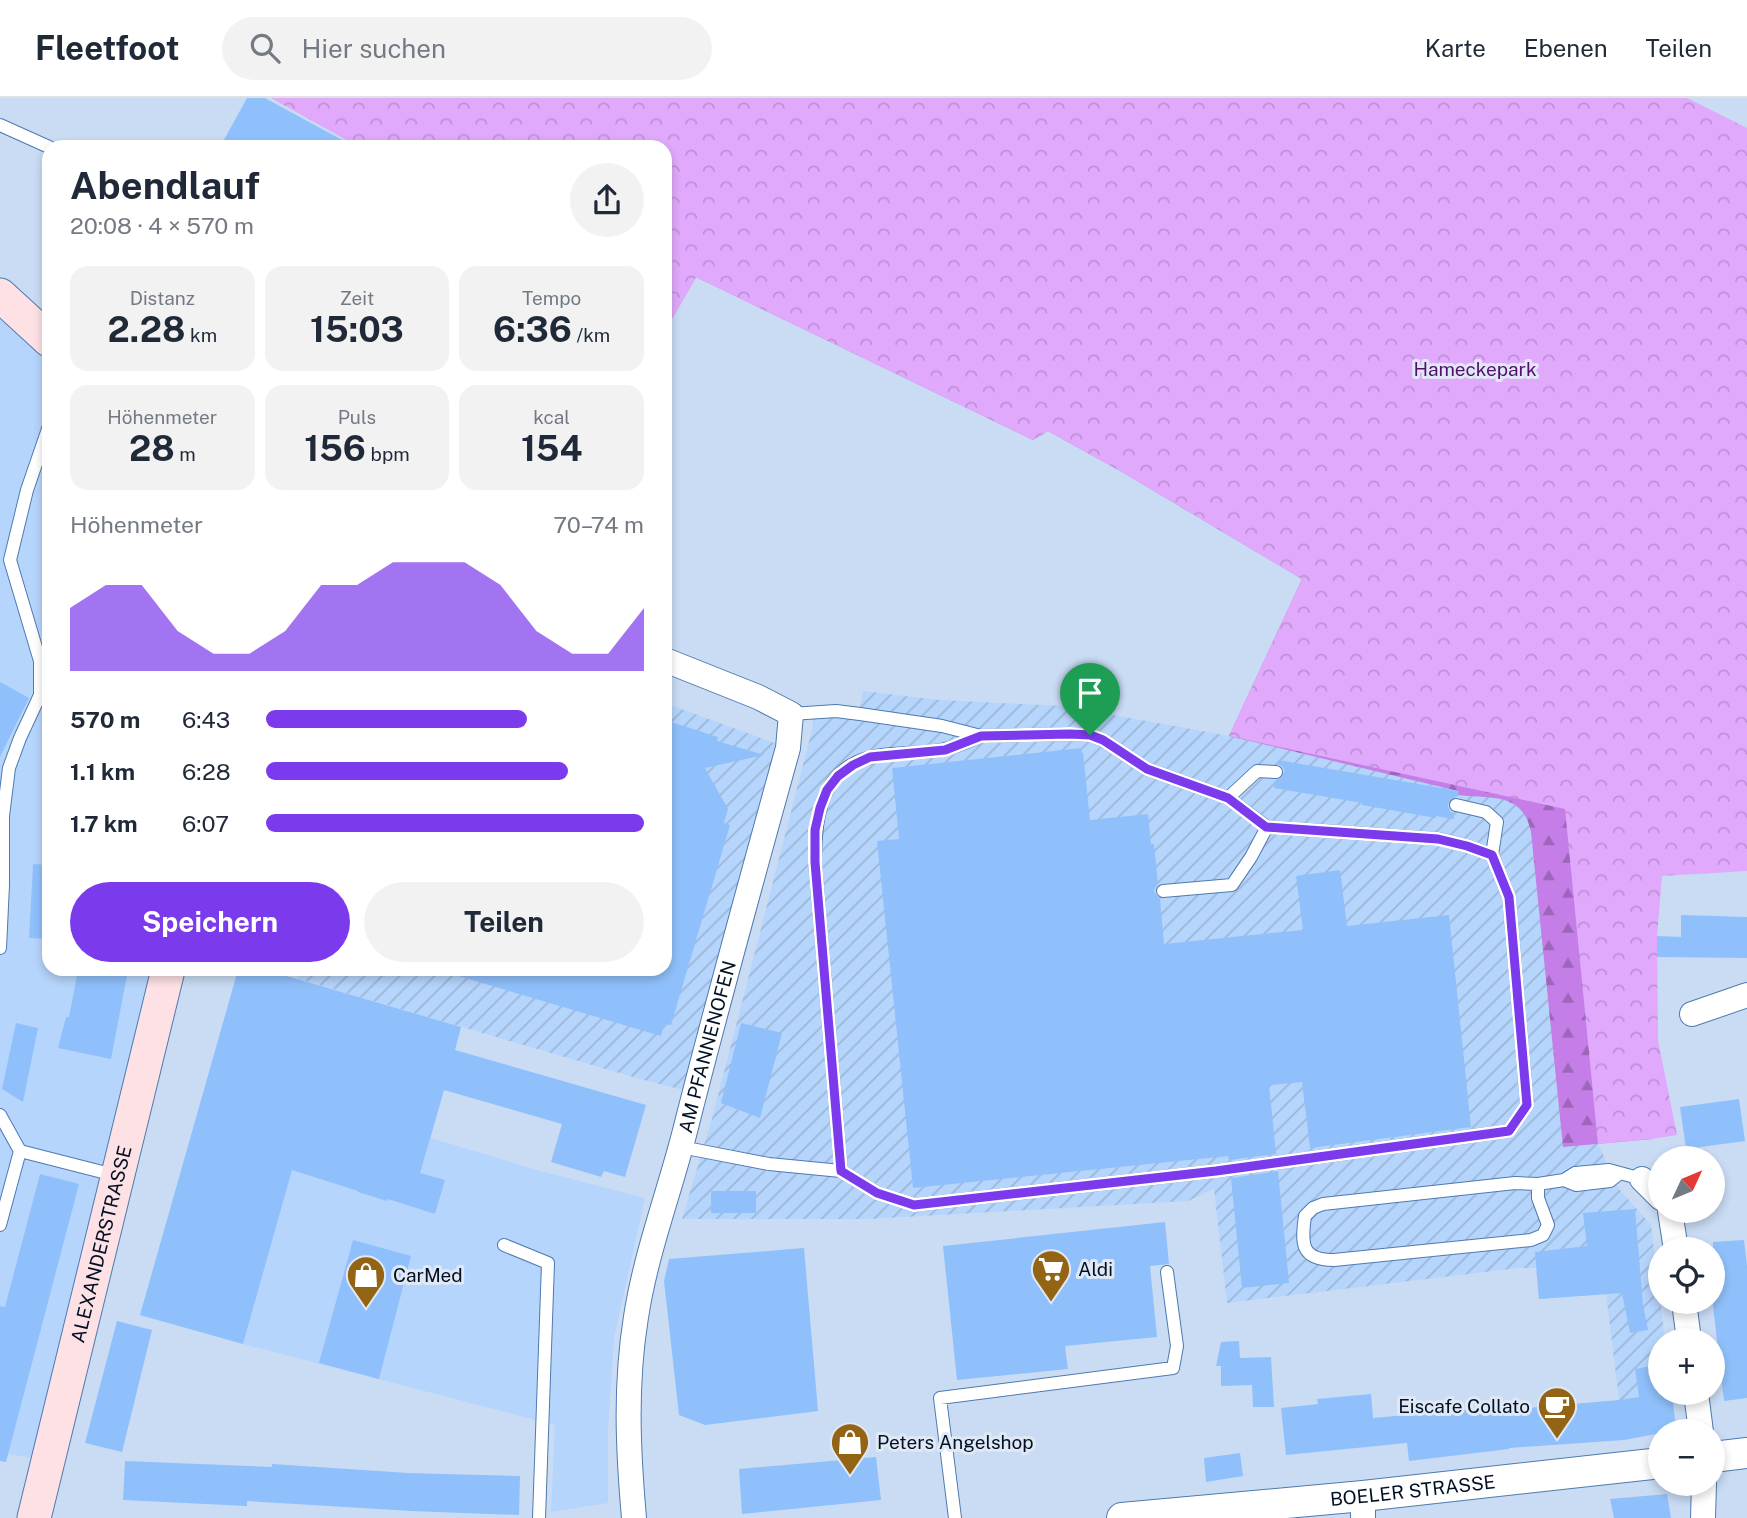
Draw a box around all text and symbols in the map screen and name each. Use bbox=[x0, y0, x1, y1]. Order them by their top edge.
search box bbox=[222, 17, 712, 80]
text: Fleetfoot bbox=[35, 29, 180, 67]
icon: search bbox=[246, 29, 284, 67]
text: Hier suchen bbox=[302, 33, 446, 64]
text: Karte bbox=[1425, 34, 1486, 62]
text: Ebenen bbox=[1524, 34, 1608, 62]
text: Teilen bbox=[1646, 34, 1712, 62]
text: Abendlauf bbox=[70, 163, 260, 208]
button: share bbox=[570, 163, 644, 237]
text: 20:08 · 4 × 570 m bbox=[70, 212, 254, 239]
text: Distanz bbox=[130, 287, 195, 309]
text: Zeit bbox=[340, 287, 374, 309]
text: Tempo bbox=[522, 287, 581, 309]
text: 2.28 bbox=[107, 309, 186, 350]
text: 15:03 bbox=[310, 309, 404, 350]
text: 6:36 bbox=[493, 309, 572, 350]
text: km bbox=[186, 324, 217, 346]
text: /km bbox=[572, 324, 610, 346]
park label: Hameckepark bbox=[1413, 358, 1537, 380]
text: Höhenmeter bbox=[107, 406, 217, 428]
text: Puls bbox=[338, 406, 376, 428]
text: kcal bbox=[533, 406, 570, 428]
text: 28 bbox=[129, 428, 175, 469]
text: 156 bbox=[304, 428, 366, 469]
text: 154 bbox=[521, 428, 582, 469]
text: m bbox=[175, 443, 196, 465]
text: bpm bbox=[366, 443, 410, 465]
text: Höhenmeter bbox=[70, 511, 203, 538]
text: 70–74 m bbox=[553, 511, 644, 538]
pin bbox=[1060, 663, 1120, 735]
icon: arrive bbox=[1071, 674, 1109, 712]
text: 570 m bbox=[70, 706, 140, 733]
text: 6:43 bbox=[182, 706, 230, 733]
text: 1.1 km bbox=[70, 758, 135, 785]
text: 6:28 bbox=[182, 758, 231, 785]
text: 1.7 km bbox=[70, 810, 138, 837]
text: 6:07 bbox=[182, 810, 229, 837]
button: Speichern bbox=[70, 882, 350, 962]
button: Teilen bbox=[364, 882, 644, 962]
street label: AM PFANNENOFEN bbox=[674, 958, 740, 1135]
street label: ALEXANDERSTRASSE bbox=[66, 1143, 136, 1345]
north arrow bbox=[1648, 1146, 1726, 1223]
map controls bbox=[1648, 1146, 1725, 1496]
button: locate bbox=[1648, 1237, 1725, 1314]
supermarket icon: Aldi bbox=[1030, 1248, 1072, 1303]
shop icon: CarMed bbox=[345, 1254, 387, 1309]
place label: Aldi bbox=[1078, 1258, 1113, 1280]
place label: CarMed bbox=[393, 1264, 463, 1286]
button: + bbox=[1648, 1328, 1725, 1405]
cafe icon: Eiscafe Collato bbox=[1536, 1385, 1578, 1440]
place label: Eiscafe Collato bbox=[1398, 1395, 1530, 1417]
button: − bbox=[1648, 1419, 1725, 1496]
shop icon: Peters Angelshop bbox=[829, 1421, 871, 1476]
place label: Peters Angelshop bbox=[877, 1431, 1034, 1453]
street label: BOELER STRASSE bbox=[1329, 1470, 1496, 1510]

